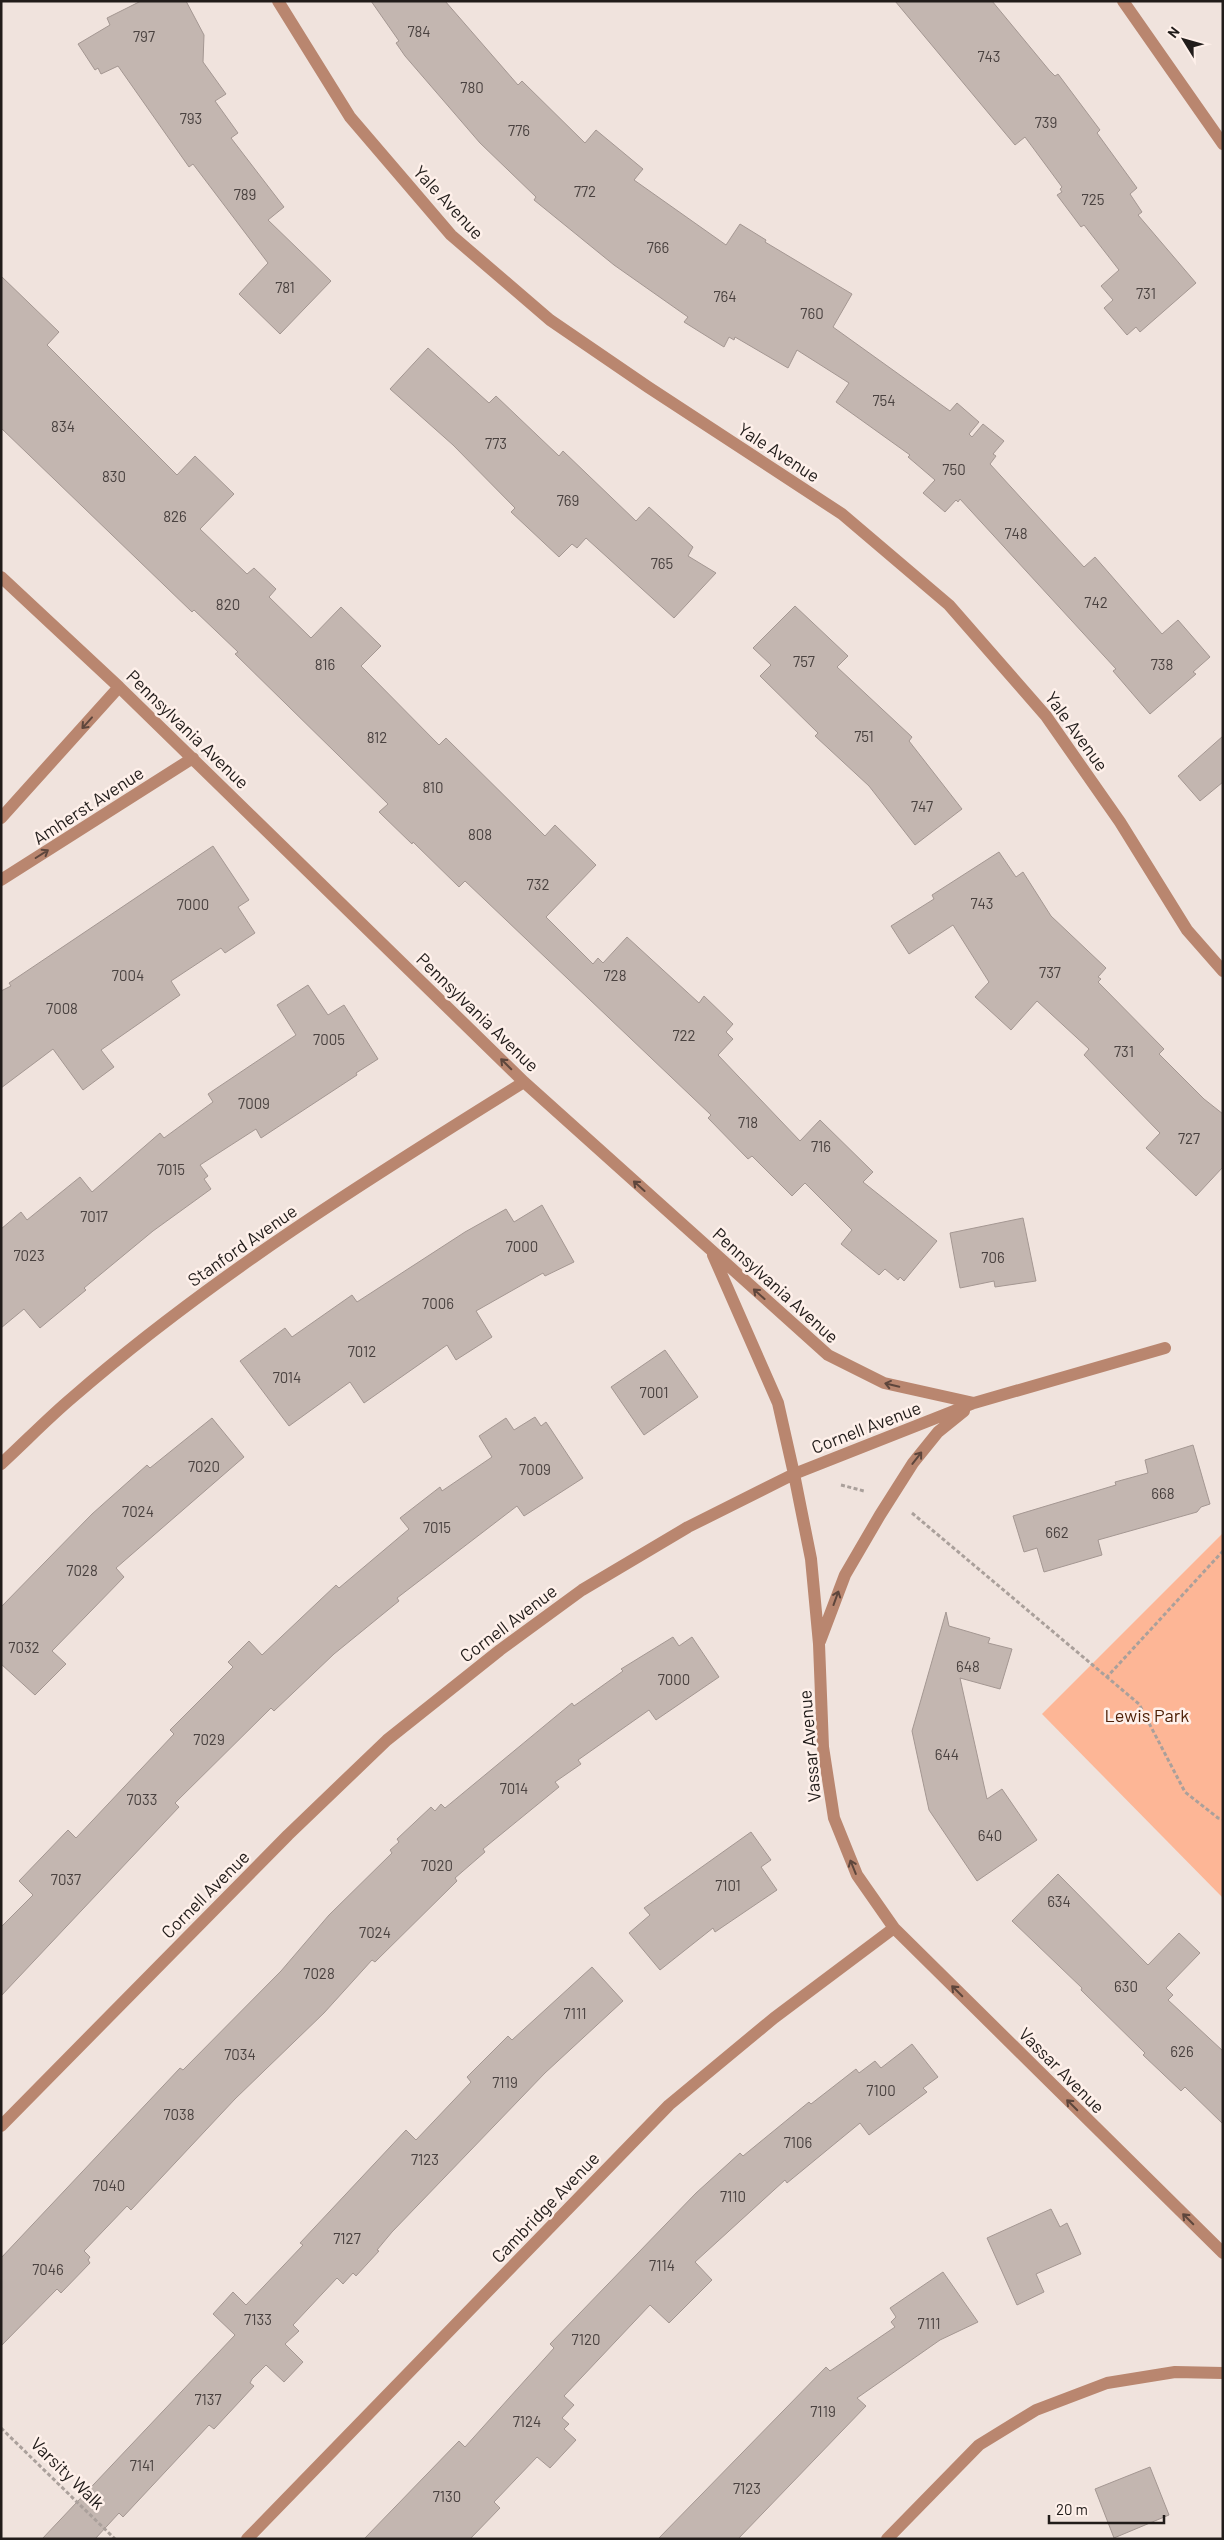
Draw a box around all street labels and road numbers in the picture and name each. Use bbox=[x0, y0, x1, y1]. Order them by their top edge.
street label: Yale Avenue bbox=[409, 160, 489, 244]
street label: Yale Avenue bbox=[734, 417, 824, 487]
street label: Pennsylvania Avenue bbox=[122, 665, 254, 793]
street label: Yale Avenue bbox=[1041, 687, 1113, 775]
street label: Amherst Avenue bbox=[29, 761, 147, 849]
street label: Pennsylvania Avenue bbox=[412, 948, 544, 1076]
street label: Stanford Avenue bbox=[183, 1199, 301, 1291]
street label: Pennsylvania Avenue bbox=[709, 1223, 843, 1347]
street label: Cornell Avenue bbox=[808, 1396, 924, 1458]
street label: Cornell Avenue bbox=[455, 1579, 561, 1667]
street label: Vassar Avenue bbox=[793, 1689, 825, 1803]
street label: Cornell Avenue bbox=[156, 1845, 254, 1943]
street label: Vassar Avenue bbox=[1014, 2022, 1110, 2118]
street label: Cambridge Avenue bbox=[486, 2147, 604, 2267]
street label: Varsity Walk bbox=[26, 2432, 110, 2514]

